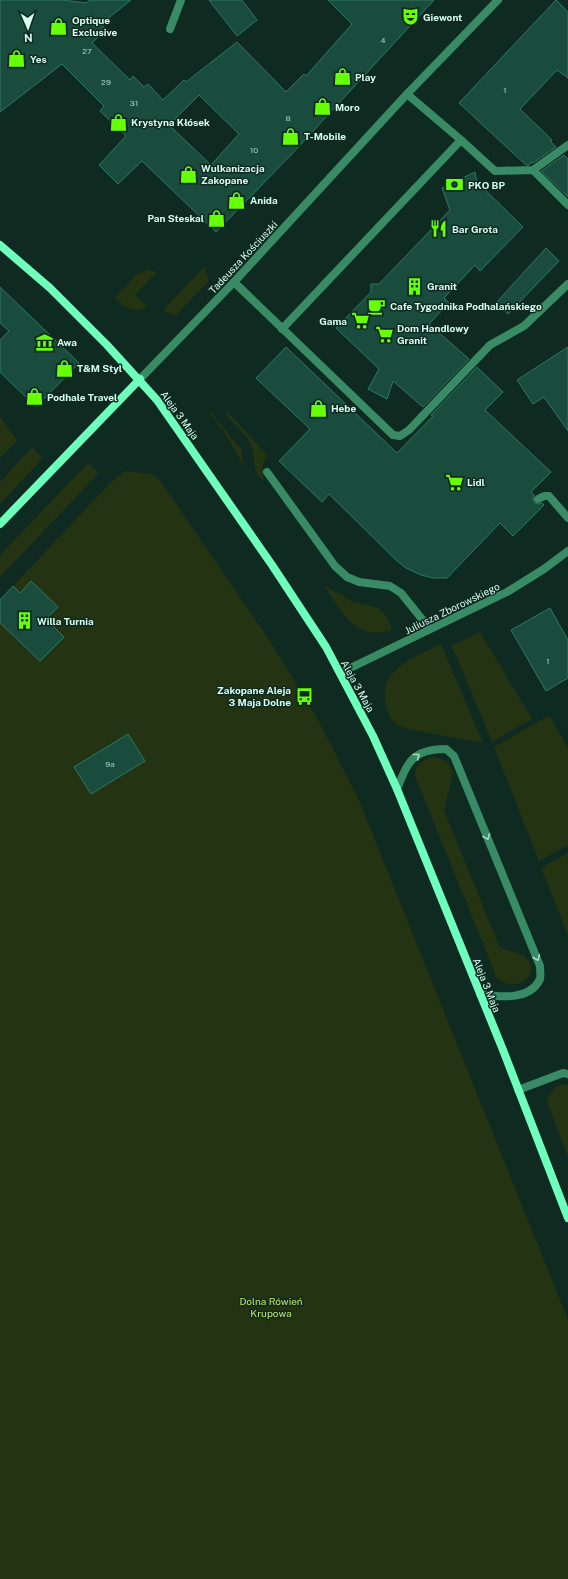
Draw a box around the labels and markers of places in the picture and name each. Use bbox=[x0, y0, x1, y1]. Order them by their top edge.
theatre icon: Giewont bbox=[400, 7, 420, 27]
place label: Giewont bbox=[423, 11, 462, 23]
place label: Optique Exclusive bbox=[72, 14, 117, 38]
shop icon: Optique Exclusive bbox=[49, 16, 69, 36]
shop icon: Yes bbox=[7, 49, 27, 69]
place label: Yes bbox=[30, 53, 47, 65]
shop icon: Play bbox=[332, 67, 352, 87]
place label: Play bbox=[355, 71, 376, 83]
shop icon: Moro bbox=[312, 97, 332, 117]
place label: Moro bbox=[335, 101, 360, 113]
shop icon: Krystyna Kłósek bbox=[108, 112, 128, 132]
place label: Krystyna Kłósek bbox=[131, 116, 210, 128]
shop icon: T-Mobile bbox=[281, 126, 301, 146]
place label: T-Mobile bbox=[304, 130, 346, 142]
place label: Wulkanizacja Zakopane bbox=[201, 162, 265, 186]
shop icon: Wulkanizacja Zakopane bbox=[178, 164, 198, 184]
bank icon: PKO BP bbox=[445, 175, 465, 195]
place label: PKO BP bbox=[468, 179, 506, 191]
shop icon: Anida bbox=[227, 190, 247, 210]
place label: Anida bbox=[250, 194, 278, 206]
shop icon: Pan Steskal bbox=[207, 208, 227, 228]
place label: Pan Steskal bbox=[147, 212, 204, 224]
restaurant icon: Bar Grota bbox=[429, 219, 449, 239]
place label: Bar Grota bbox=[452, 223, 498, 235]
building icon: Granit bbox=[404, 276, 424, 296]
place label: Granit bbox=[427, 280, 457, 292]
cafe icon: Cafe Tygodnika Podhalańskiego bbox=[367, 296, 387, 316]
place label: Cafe Tygodnika Podhalańskiego bbox=[390, 300, 542, 312]
supermarket icon: Gama bbox=[350, 311, 370, 331]
place label: Gama bbox=[319, 315, 347, 327]
place label: Dom Handlowy Granit bbox=[397, 322, 469, 346]
supermarket icon: Dom Handlowy Granit bbox=[374, 324, 394, 344]
museum icon: Awa bbox=[34, 332, 54, 352]
place label: Awa bbox=[57, 336, 77, 348]
shop icon: T&M Styl bbox=[54, 358, 74, 378]
place label: T&M Styl bbox=[77, 362, 122, 374]
shop icon: Podhale Travel bbox=[24, 387, 44, 407]
place label: Podhale Travel bbox=[47, 391, 117, 403]
shop icon: Hebe bbox=[308, 398, 328, 418]
place label: Hebe bbox=[331, 402, 356, 414]
supermarket icon: Lidl bbox=[444, 472, 464, 492]
place label: Lidl bbox=[467, 476, 485, 488]
building icon: Willa Turnia bbox=[14, 611, 34, 631]
place label: Willa Turnia bbox=[37, 615, 94, 627]
place label: Zakopane Aleja 3 Maja Dolne bbox=[217, 684, 291, 708]
bus stop icon: Zakopane Aleja 3 Maja Dolne bbox=[294, 686, 314, 706]

